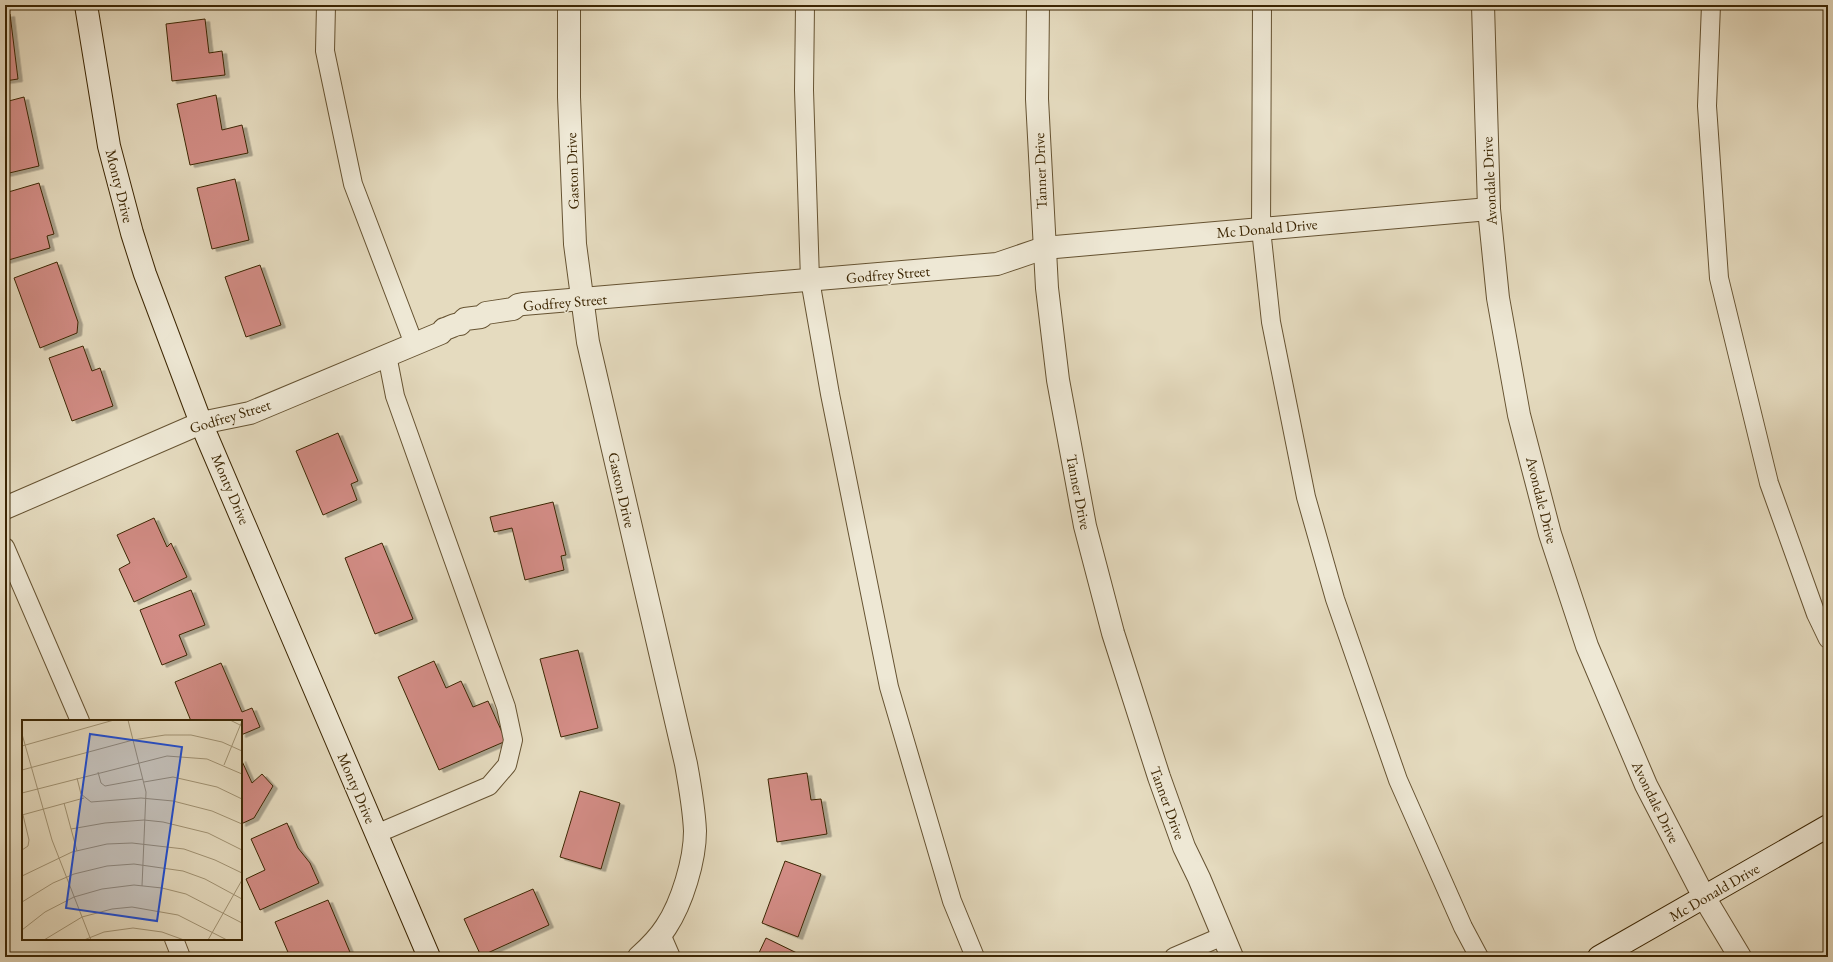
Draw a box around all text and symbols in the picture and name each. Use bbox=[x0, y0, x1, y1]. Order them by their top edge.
street label: Gaston Drive bbox=[561, 132, 583, 210]
street label: Tanner Drive bbox=[1029, 132, 1051, 209]
street label: Avondale Drive bbox=[1477, 136, 1501, 227]
street label: Monty Drive bbox=[102, 147, 138, 225]
street label: Mc Donald Drive bbox=[1216, 214, 1318, 242]
street label: Godfrey Street bbox=[845, 261, 931, 287]
street label: Godfrey Street bbox=[522, 289, 608, 315]
street label: Godfrey Street bbox=[187, 395, 273, 437]
street label: Gaston Drive bbox=[604, 450, 640, 530]
street label: Monty Drive bbox=[208, 451, 254, 527]
street label: Tanner Drive bbox=[1062, 453, 1096, 531]
street label: Avondale Drive bbox=[1522, 454, 1562, 546]
inset map bbox=[22, 720, 242, 940]
street label: Monty Drive bbox=[334, 750, 380, 826]
street label: Avondale Drive bbox=[1628, 757, 1684, 846]
street label: Tanner Drive bbox=[1146, 764, 1190, 842]
street label: Mc Donald Drive bbox=[1665, 858, 1763, 926]

